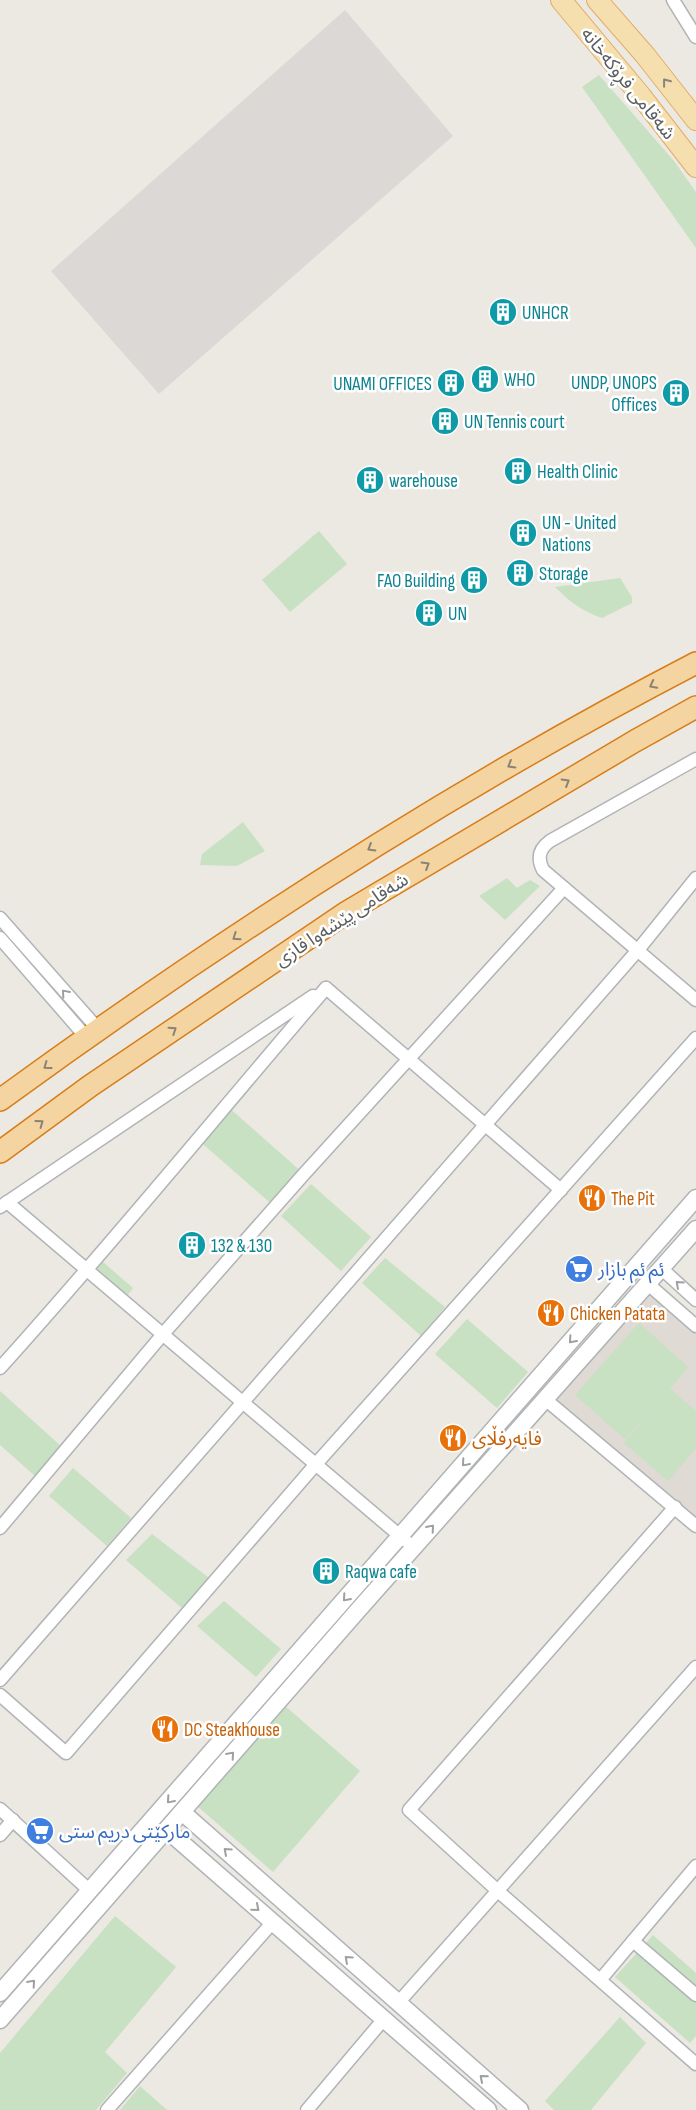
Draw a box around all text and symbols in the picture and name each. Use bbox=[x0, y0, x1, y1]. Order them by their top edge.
street label: شەقامی فڕۆکەخانە bbox=[573, 23, 680, 147]
one-way arrow bbox=[664, 79, 672, 88]
building icon: UNHCR bbox=[488, 297, 518, 327]
place label: UNHCR bbox=[522, 302, 569, 325]
building icon: WHO bbox=[470, 364, 500, 394]
building icon: UNAMI OFFICES bbox=[436, 368, 466, 398]
place label: WHO bbox=[504, 369, 535, 392]
place label: UNDP, UNOPS Offices bbox=[571, 372, 657, 417]
place label: UNAMI OFFICES bbox=[333, 373, 432, 396]
building icon: UNDP, UNOPS Offices bbox=[661, 378, 691, 408]
building icon: UN Tennis court bbox=[430, 406, 460, 436]
place label: UN Tennis court bbox=[464, 411, 565, 434]
building icon: Health Clinic bbox=[503, 456, 533, 486]
place label: Health Clinic bbox=[537, 461, 618, 484]
building icon: warehouse bbox=[355, 465, 385, 495]
place label: warehouse bbox=[389, 470, 458, 493]
place label: UN - United Nations bbox=[542, 512, 616, 557]
building icon: UN - United Nations bbox=[508, 518, 538, 548]
building icon: Storage bbox=[505, 558, 535, 588]
place label: Storage bbox=[539, 563, 588, 586]
building icon: FAO Building bbox=[459, 565, 489, 595]
place label: FAO Building bbox=[377, 570, 455, 593]
building icon: UN bbox=[414, 598, 444, 628]
place label: UN bbox=[448, 603, 467, 626]
one-way arrow bbox=[649, 679, 658, 689]
one-way arrow bbox=[508, 759, 517, 769]
one-way arrow bbox=[560, 778, 569, 788]
one-way arrow bbox=[368, 842, 377, 852]
one-way arrow bbox=[420, 861, 429, 871]
street label: شەقامی پێشەوا قازی bbox=[271, 868, 413, 972]
one-way arrow bbox=[232, 931, 241, 940]
one-way arrow bbox=[62, 990, 71, 999]
one-way arrow bbox=[167, 1027, 177, 1036]
one-way arrow bbox=[44, 1060, 53, 1068]
one-way arrow bbox=[34, 1120, 43, 1129]
restaurant icon: The Pit bbox=[577, 1183, 607, 1213]
place label: The Pit bbox=[611, 1188, 655, 1211]
building icon: 132 & 130 bbox=[177, 1230, 207, 1260]
place label: 132 & 130 bbox=[211, 1235, 272, 1258]
supermarket icon: ئم ئم بازار bbox=[564, 1254, 594, 1284]
place label: ئم ئم بازار bbox=[597, 1259, 664, 1284]
one-way arrow bbox=[675, 1281, 684, 1290]
restaurant icon: Chicken Patata bbox=[536, 1298, 566, 1328]
place label: Chicken Patata bbox=[570, 1303, 665, 1326]
one-way arrow bbox=[569, 1335, 578, 1344]
restaurant icon: فايەرفڵای bbox=[438, 1423, 468, 1453]
place label: فايەرفڵای bbox=[472, 1425, 542, 1451]
one-way arrow bbox=[461, 1457, 470, 1466]
one-way arrow bbox=[425, 1524, 434, 1533]
building icon: Raqwa cafe bbox=[311, 1556, 341, 1586]
place label: Raqwa cafe bbox=[345, 1561, 417, 1584]
one-way arrow bbox=[343, 1593, 352, 1602]
restaurant icon: DC Steakhouse bbox=[150, 1714, 180, 1744]
place label: DC Steakhouse bbox=[184, 1719, 280, 1742]
one-way arrow bbox=[226, 1752, 235, 1761]
one-way arrow bbox=[167, 1794, 176, 1803]
supermarket icon: مارکێتی دریم ستی bbox=[25, 1816, 55, 1846]
place label: مارکێتی دریم ستی bbox=[59, 1821, 191, 1846]
one-way arrow bbox=[223, 1847, 232, 1856]
one-way arrow bbox=[250, 1902, 259, 1911]
one-way arrow bbox=[345, 1955, 354, 1964]
one-way arrow bbox=[26, 1979, 35, 1988]
one-way arrow bbox=[480, 2075, 489, 2084]

